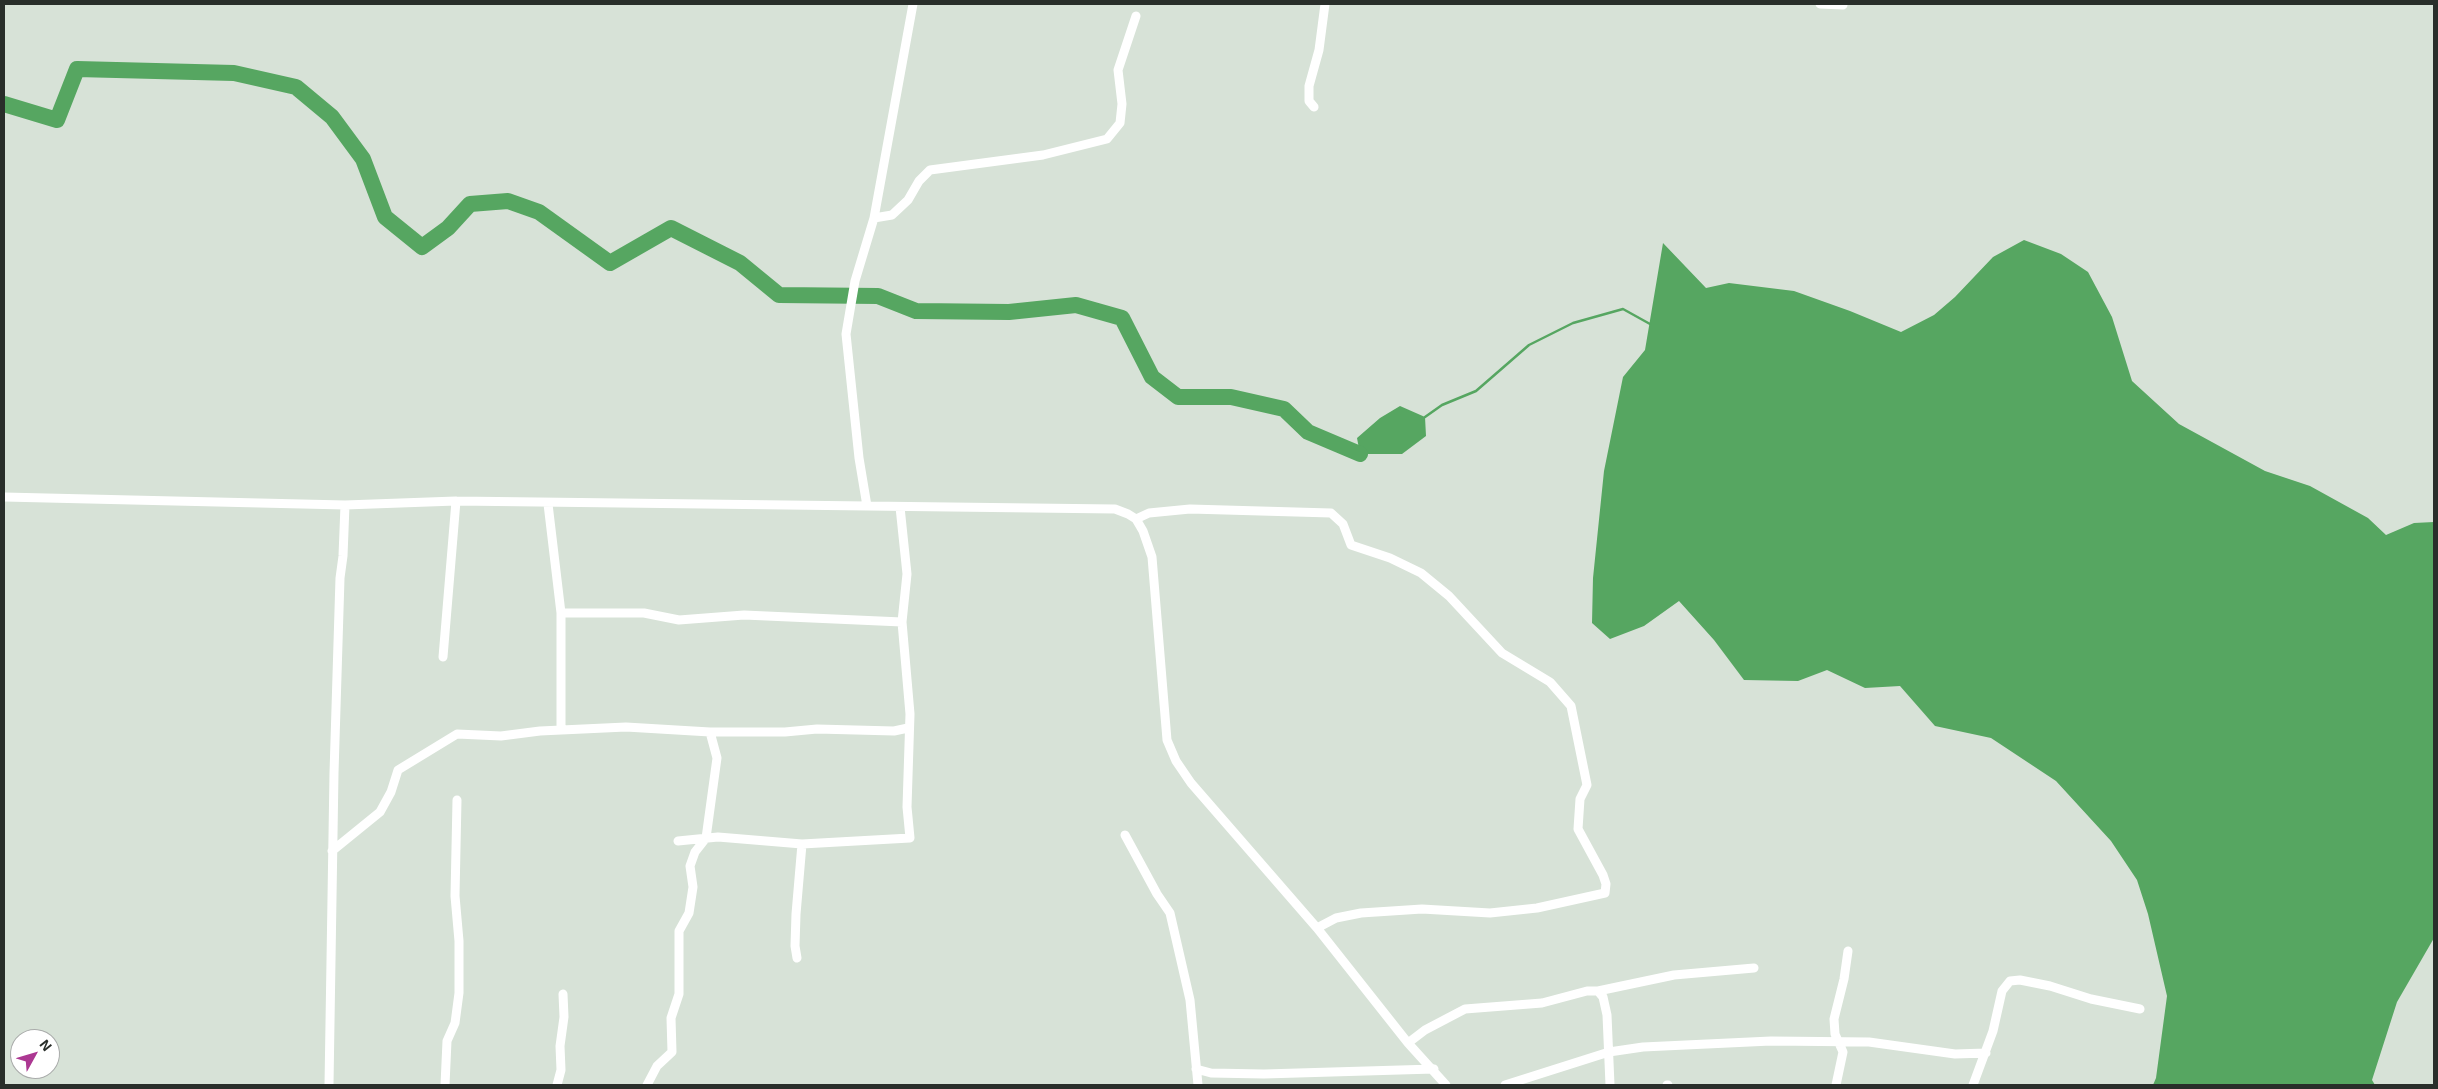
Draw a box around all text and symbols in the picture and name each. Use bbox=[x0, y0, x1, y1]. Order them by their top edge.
north arrow bbox=[10, 1029, 60, 1079]
text: N bbox=[36, 1036, 56, 1054]

